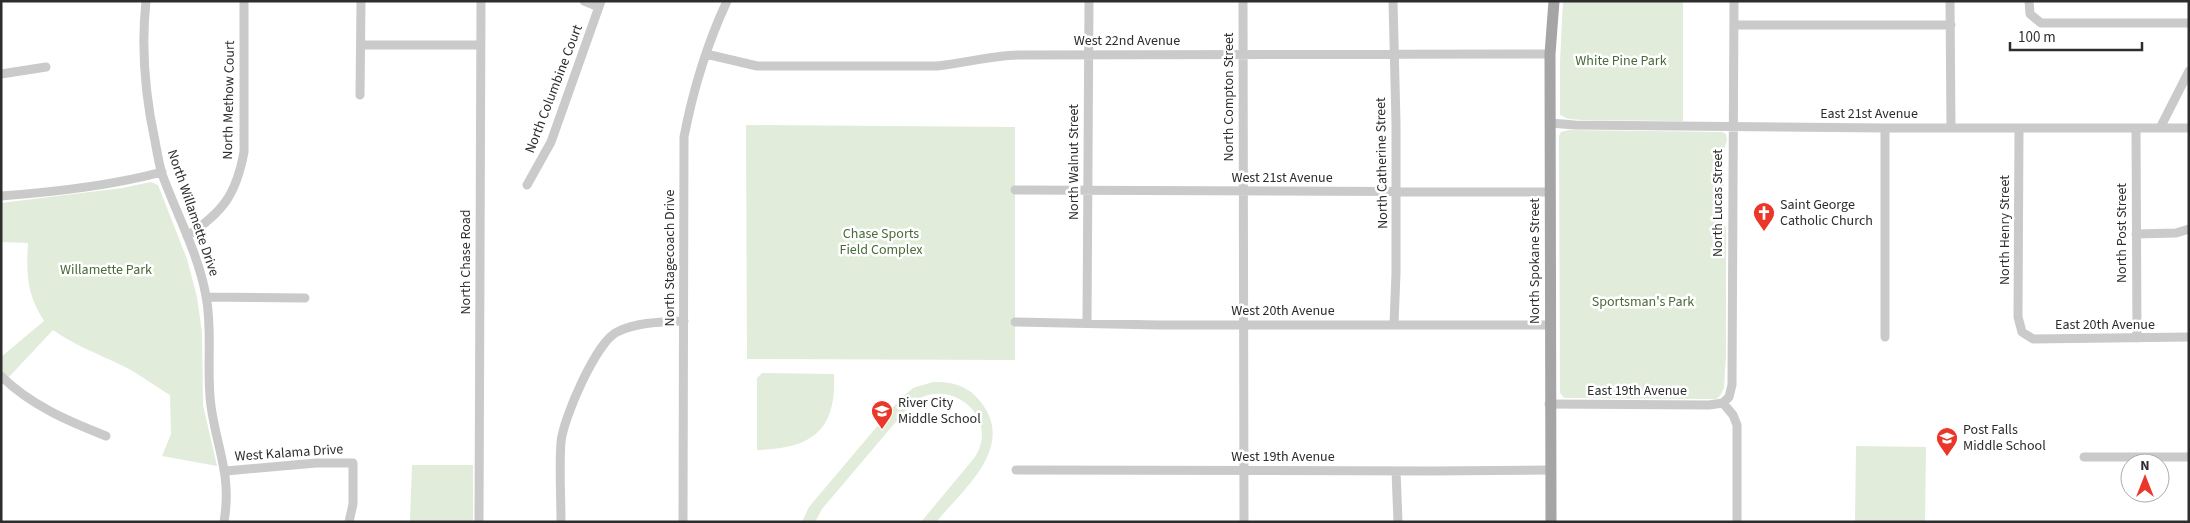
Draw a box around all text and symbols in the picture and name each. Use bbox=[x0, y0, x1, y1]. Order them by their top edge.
scale bar bbox=[2010, 20, 2142, 52]
street label: North Columbine Court bbox=[520, 21, 588, 156]
text: 100 m bbox=[2018, 27, 2056, 48]
street label: West 22nd Avenue bbox=[1074, 31, 1180, 51]
street label: North Compton Street bbox=[1219, 32, 1239, 162]
street label: North Methow Court bbox=[218, 40, 240, 160]
park label: White Pine Park bbox=[1575, 51, 1667, 71]
street label: North Catherine Street bbox=[1371, 97, 1393, 229]
street label: North Walnut Street bbox=[1064, 104, 1084, 220]
street label: East 21st Avenue bbox=[1820, 104, 1918, 124]
street label: North Willamette Drive bbox=[162, 147, 224, 279]
street label: North Lucas Street bbox=[1708, 149, 1728, 257]
street label: West 21st Avenue bbox=[1231, 168, 1333, 188]
street label: North Henry Street bbox=[1995, 175, 2015, 285]
street label: North Post Street bbox=[2112, 183, 2132, 283]
street label: North Stagecoach Drive bbox=[660, 190, 680, 326]
place label: Saint George Catholic Church bbox=[1780, 195, 1873, 231]
street label: North Spokane Street bbox=[1525, 198, 1545, 324]
church icon: Saint George Catholic Church bbox=[1752, 201, 1776, 232]
street label: North Chase Road bbox=[456, 210, 476, 314]
park label: Chase Sports Field Complex bbox=[839, 224, 923, 260]
park label: Willamette Park bbox=[60, 260, 152, 280]
park label: Sportsman's Park bbox=[1592, 292, 1694, 312]
street label: West 20th Avenue bbox=[1231, 301, 1335, 321]
street label: East 20th Avenue bbox=[2055, 315, 2155, 335]
street label: East 19th Avenue bbox=[1587, 381, 1687, 401]
place label: River City Middle School bbox=[898, 393, 981, 429]
school or university icon: River City Middle School bbox=[870, 399, 894, 430]
place label: Post Falls Middle School bbox=[1963, 420, 2046, 456]
school or university icon: Post Falls Middle School bbox=[1935, 426, 1959, 457]
street label: West Kalama Drive bbox=[234, 439, 344, 467]
street label: West 19th Avenue bbox=[1231, 447, 1335, 467]
north arrow bbox=[2120, 453, 2170, 503]
text: N bbox=[2140, 456, 2150, 476]

